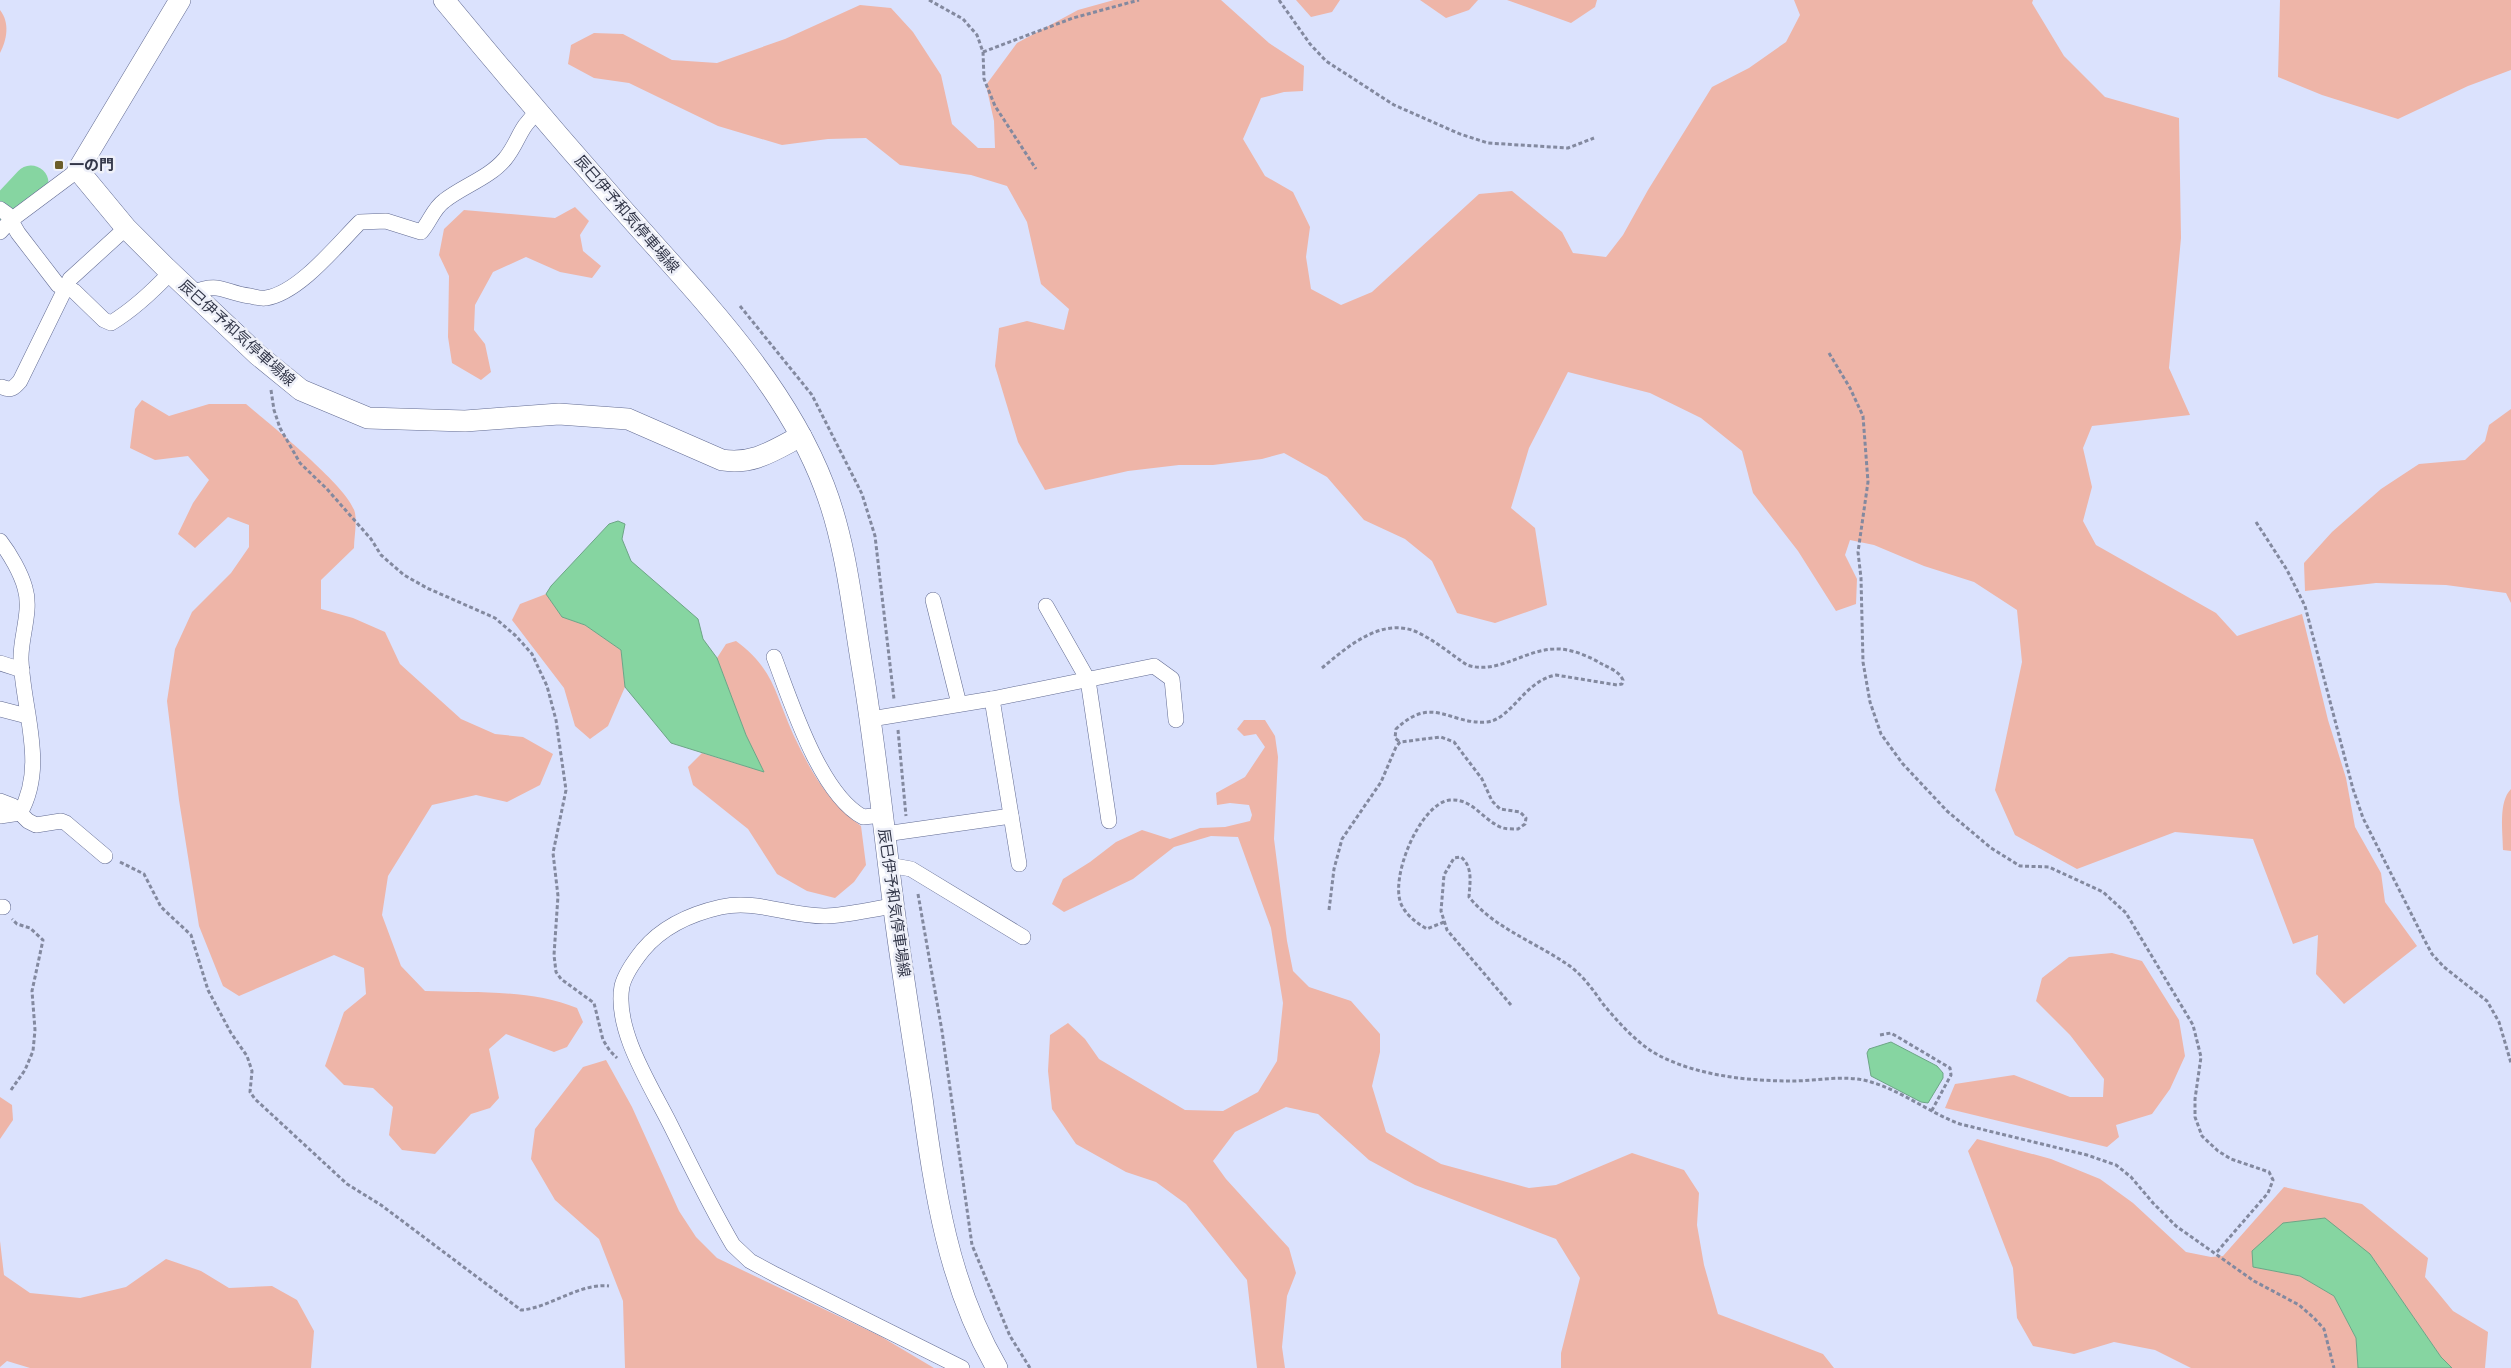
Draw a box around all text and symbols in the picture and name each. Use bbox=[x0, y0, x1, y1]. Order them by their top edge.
street label: 辰巳伊予和気停車場線 bbox=[572, 151, 683, 276]
place label: 一の門 bbox=[69, 156, 114, 173]
marker: 一の門 bbox=[53, 159, 65, 171]
street label: 辰巳伊予和気停車場線 bbox=[176, 276, 299, 389]
street label: 辰巳伊予和気停車場線 bbox=[876, 827, 913, 978]

